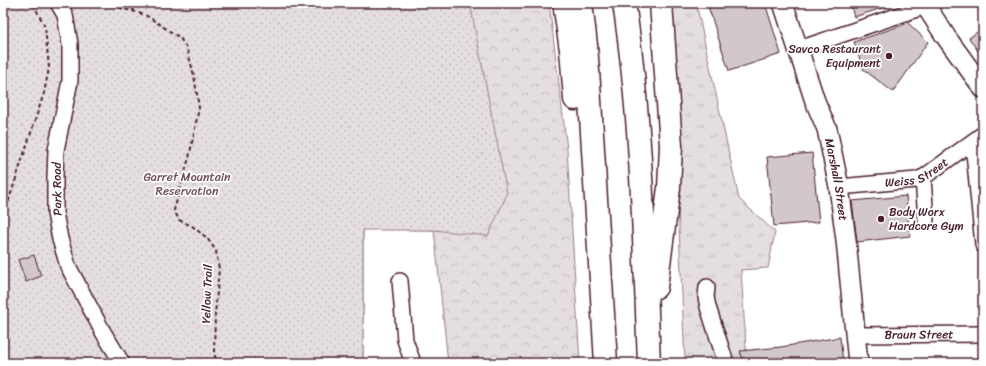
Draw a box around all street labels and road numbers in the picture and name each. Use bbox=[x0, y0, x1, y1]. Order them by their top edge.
street label: Marshall Street bbox=[818, 136, 854, 222]
street label: Weiss Street bbox=[884, 152, 953, 194]
street label: Park Road bbox=[46, 161, 68, 216]
street label: Yellow Trail bbox=[195, 263, 219, 324]
street label: Braun Street bbox=[884, 323, 954, 346]

